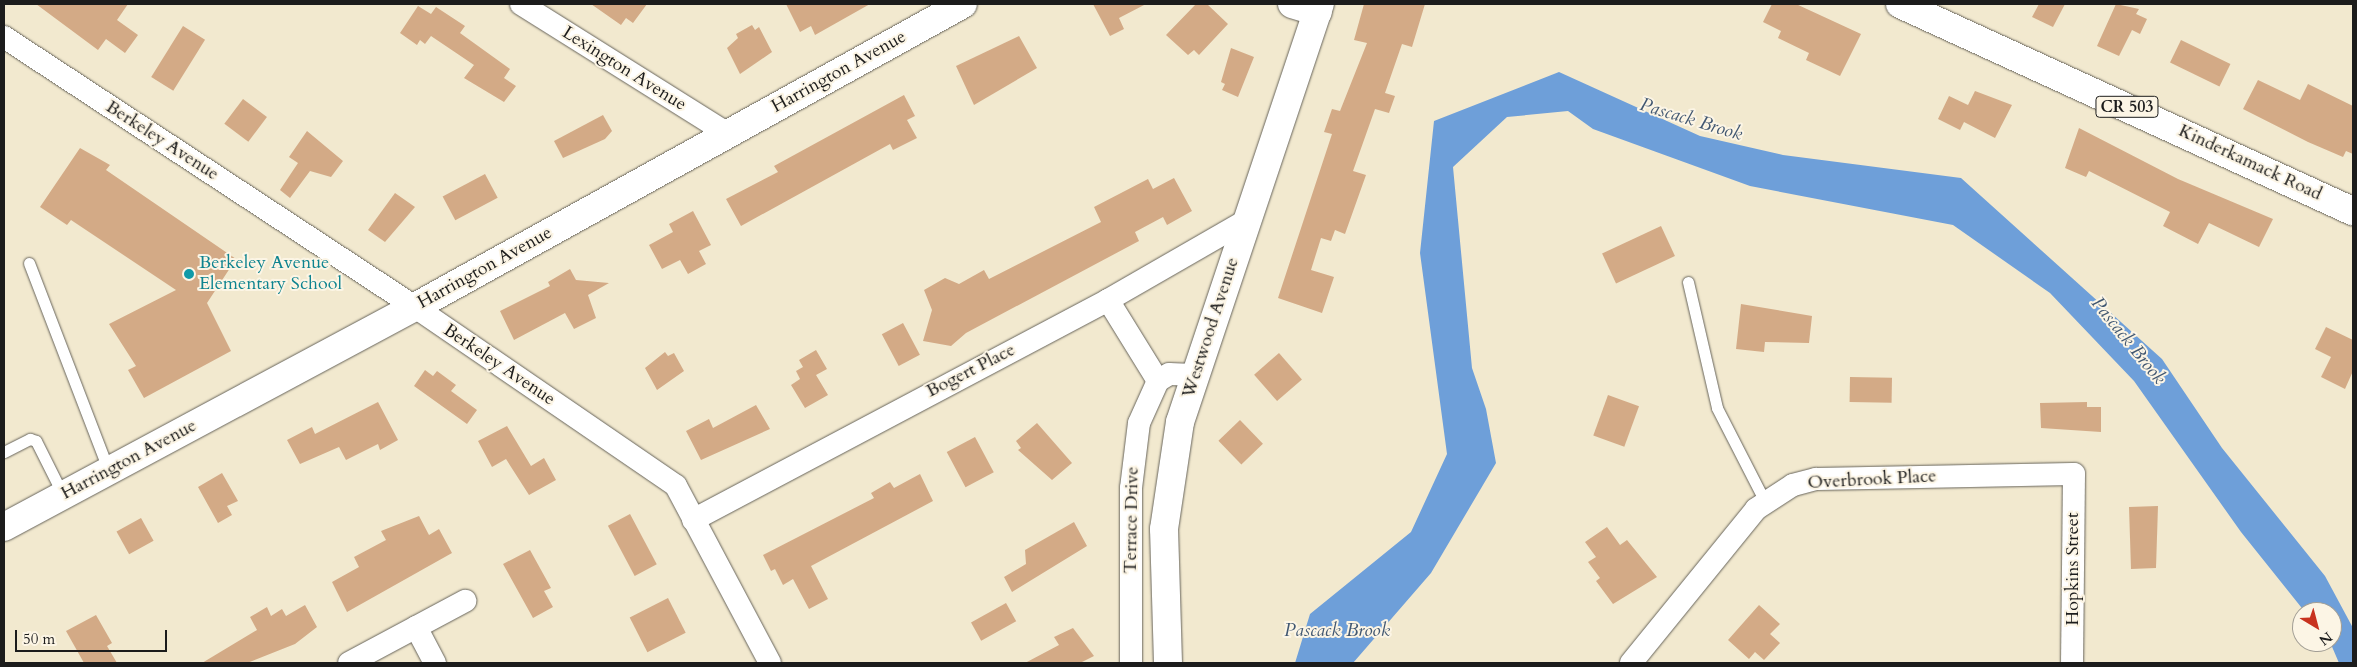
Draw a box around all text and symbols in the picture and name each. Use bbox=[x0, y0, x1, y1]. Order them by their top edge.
street label: Lexington Avenue bbox=[558, 22, 690, 116]
street label: Harrington Avenue bbox=[768, 26, 910, 118]
water label: Pascack Brook bbox=[1637, 94, 1745, 146]
road number: CR 503 bbox=[2094, 94, 2160, 120]
street label: Berkeley Avenue bbox=[102, 96, 222, 186]
street label: Kinderkamack Road bbox=[2175, 120, 2325, 206]
street label: Harrington Avenue bbox=[414, 222, 556, 314]
place label: Berkeley Avenue Elementary School bbox=[199, 253, 342, 296]
street label: Westwood Avenue bbox=[1178, 255, 1244, 401]
marker: Berkeley Avenue Elementary School bbox=[183, 268, 195, 280]
water label: Pascack Brook bbox=[2086, 293, 2170, 389]
street label: Berkeley Avenue bbox=[439, 320, 559, 410]
street label: Bogert Place bbox=[923, 339, 1019, 403]
street label: Harrington Avenue bbox=[58, 415, 200, 505]
street label: Terrace Drive bbox=[1120, 466, 1144, 574]
street label: Overbrook Place bbox=[1807, 466, 1937, 494]
street label: Hopkins Street bbox=[2062, 512, 2084, 626]
north arrow bbox=[2292, 602, 2342, 652]
scale bar bbox=[18, 620, 170, 652]
water label: Pascack Brook bbox=[1284, 620, 1390, 642]
text: N bbox=[2315, 627, 2336, 650]
text: 50 m bbox=[23, 629, 55, 649]

